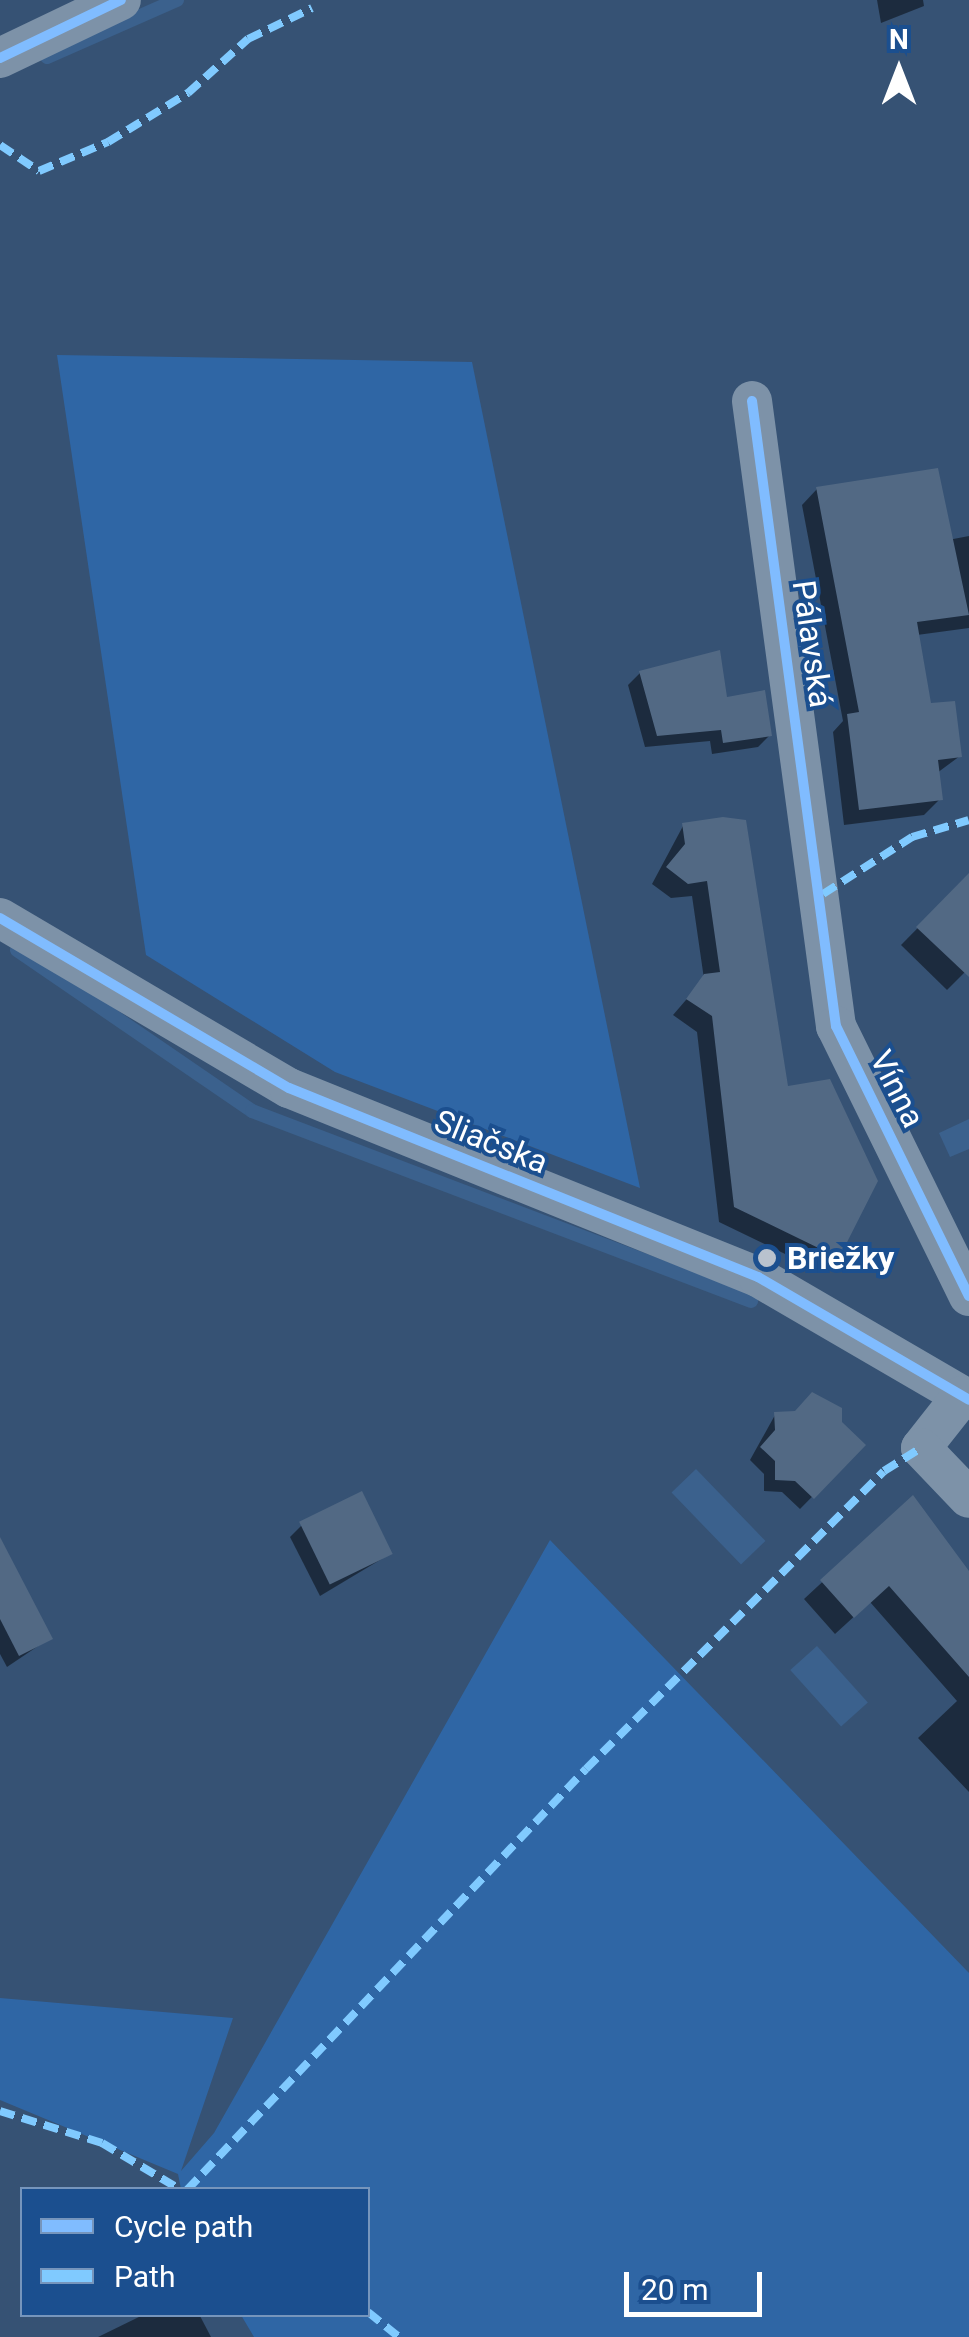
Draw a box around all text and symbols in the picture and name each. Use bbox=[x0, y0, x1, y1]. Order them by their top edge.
north arrow bbox=[849, 20, 949, 120]
text: N bbox=[889, 23, 909, 56]
street label: Pálavská bbox=[784, 578, 840, 710]
street label: Vínna bbox=[861, 1044, 933, 1134]
street label: Sliačska bbox=[429, 1102, 553, 1182]
place label: Briežky bbox=[787, 1239, 894, 1277]
marker: Briežky bbox=[756, 1247, 778, 1269]
legend bbox=[20, 2187, 370, 2317]
text: Cycle path bbox=[114, 2209, 253, 2244]
scale bar bbox=[629, 2252, 766, 2314]
text: Path bbox=[114, 2259, 175, 2294]
text: 20 m bbox=[641, 2272, 708, 2307]

